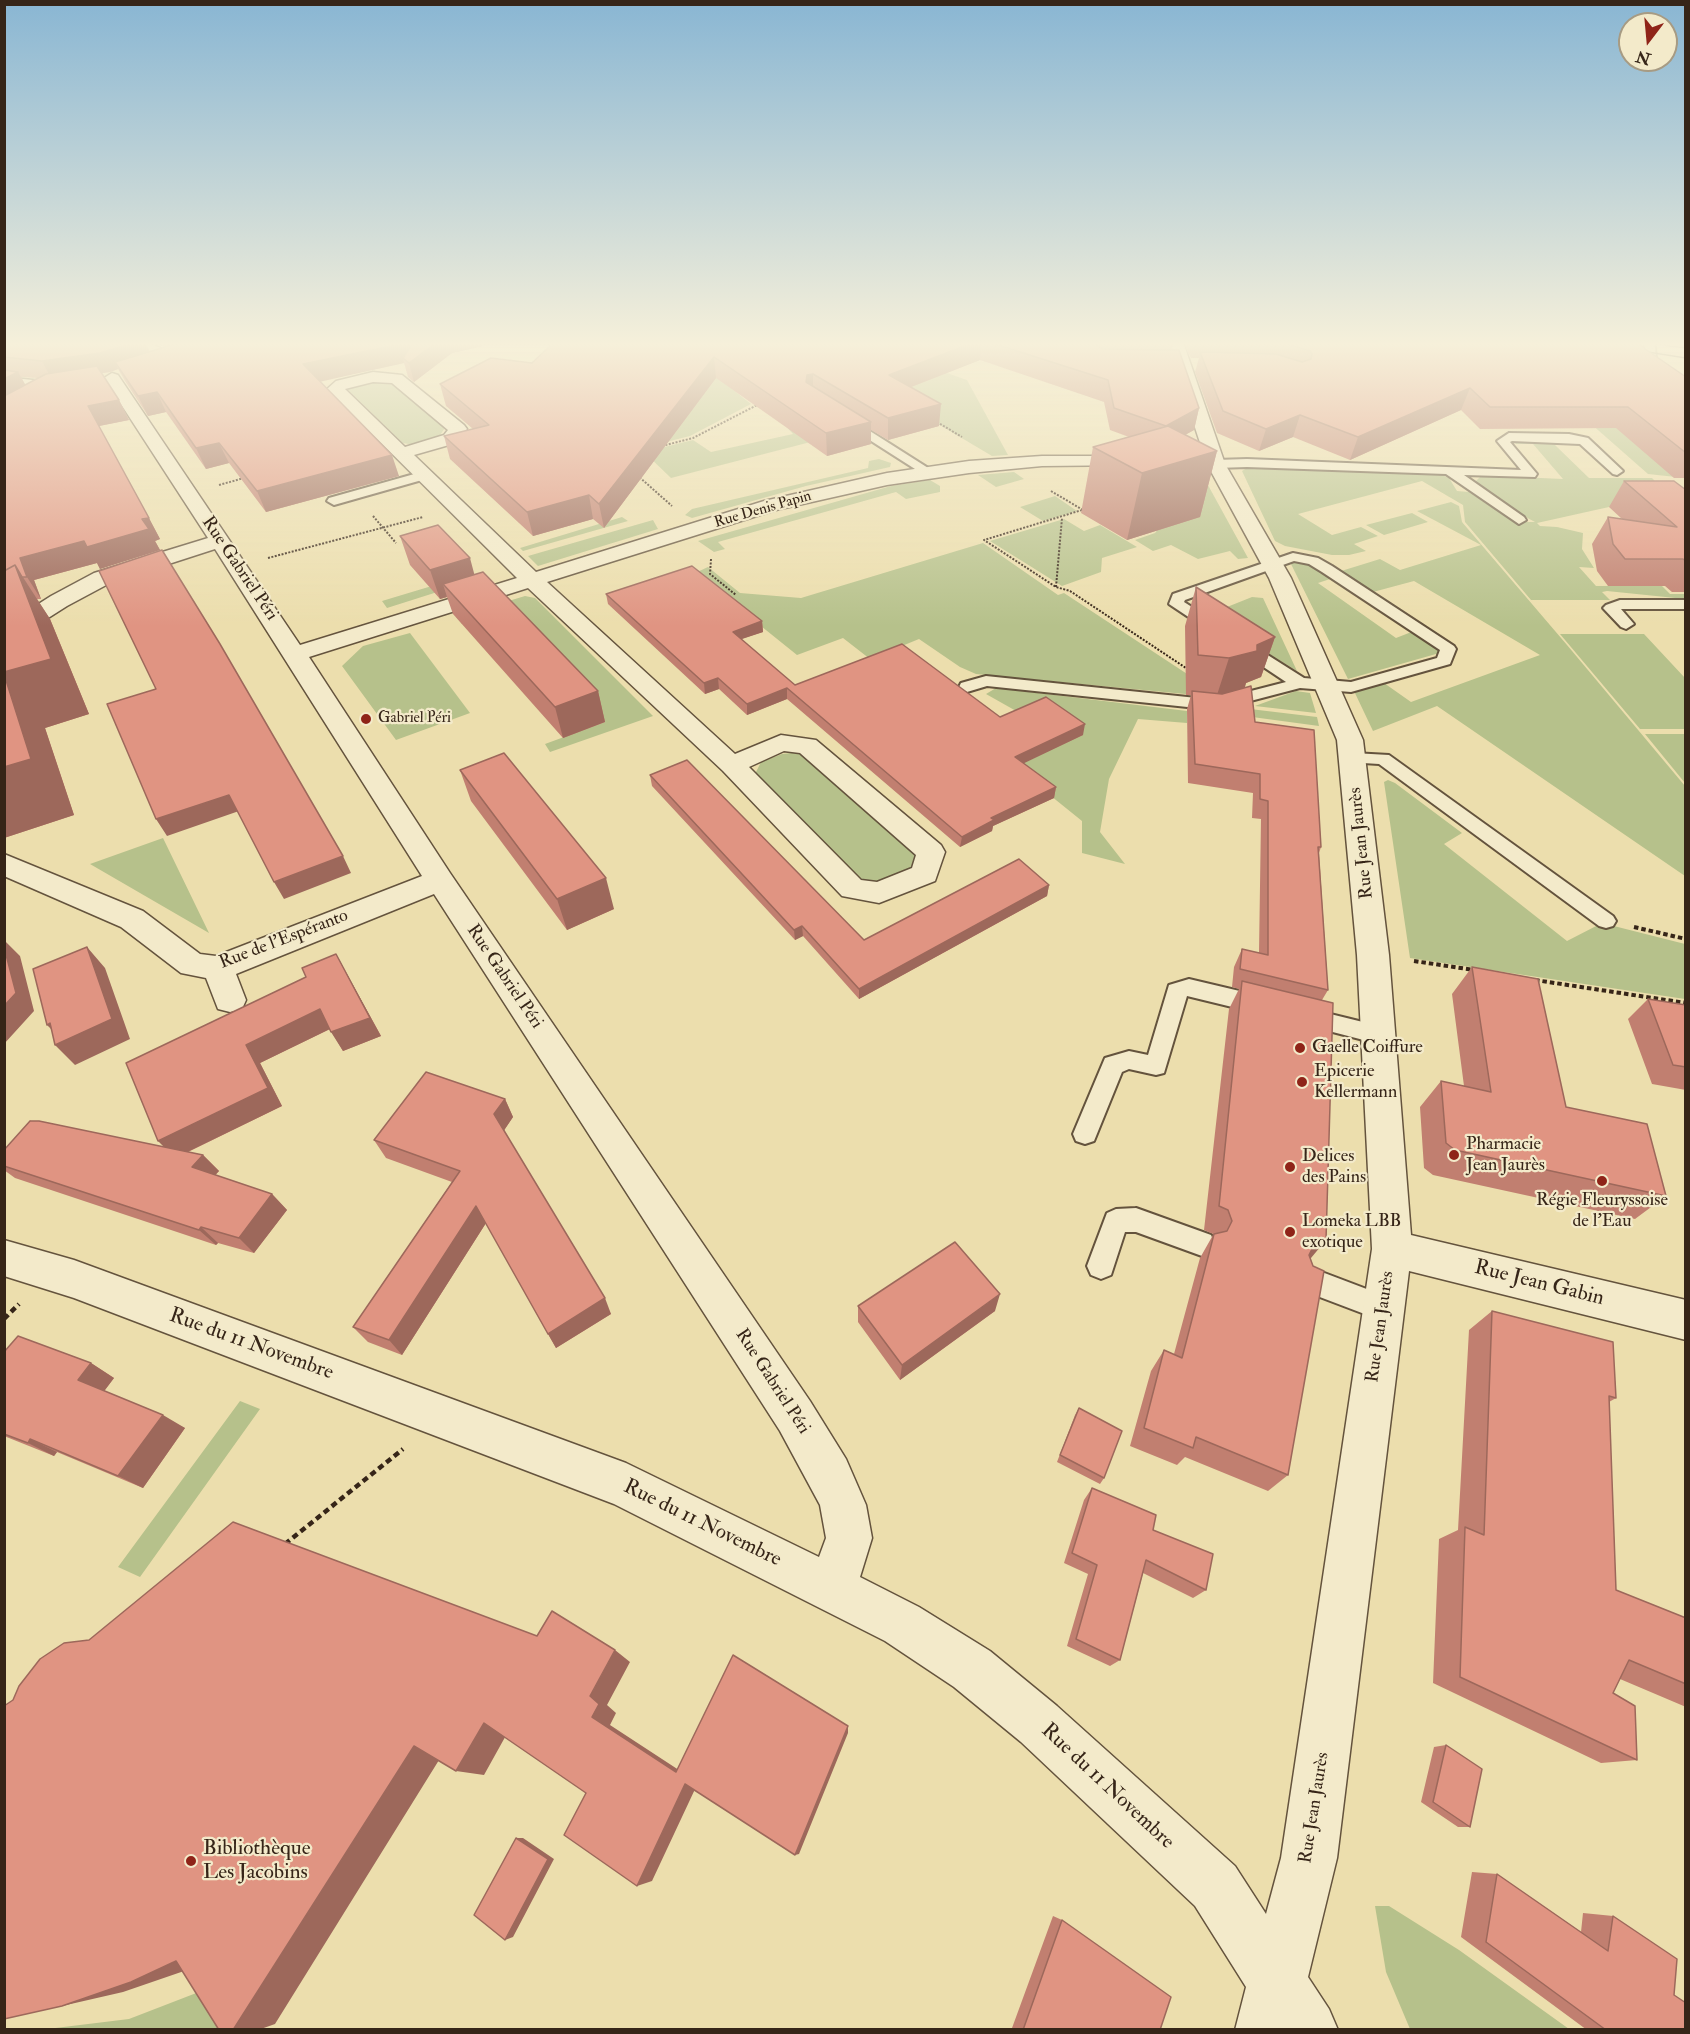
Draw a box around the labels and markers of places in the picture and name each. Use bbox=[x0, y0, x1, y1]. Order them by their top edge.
place label: Gabriel Péri bbox=[378, 710, 451, 728]
marker: Gabriel Péri bbox=[359, 712, 373, 726]
place label: Gaelle Coiffure bbox=[1312, 1037, 1423, 1059]
marker: Gaelle Coiffure bbox=[1293, 1041, 1307, 1055]
place label: Epicerie Kellermann bbox=[1314, 1061, 1397, 1104]
marker: Epicerie Kellermann bbox=[1295, 1075, 1309, 1089]
place label: Pharmacie Jean Jaurès bbox=[1466, 1134, 1545, 1176]
place label: Delices des Pains bbox=[1302, 1146, 1366, 1188]
marker: Pharmacie Jean Jaurès bbox=[1447, 1148, 1461, 1162]
marker: Delices des Pains bbox=[1283, 1160, 1297, 1174]
marker: Régie Fleuryssoise de l'Eau bbox=[1595, 1174, 1609, 1188]
place label: Régie Fleuryssoise de l'Eau bbox=[1536, 1190, 1668, 1232]
place label: Lomeka LBB exotique bbox=[1302, 1211, 1401, 1254]
marker: Lomeka LBB exotique bbox=[1283, 1225, 1297, 1239]
place label: Bibliothèque Les Jacobins bbox=[203, 1836, 311, 1886]
marker: Bibliothèque Les Jacobins bbox=[184, 1854, 198, 1868]

